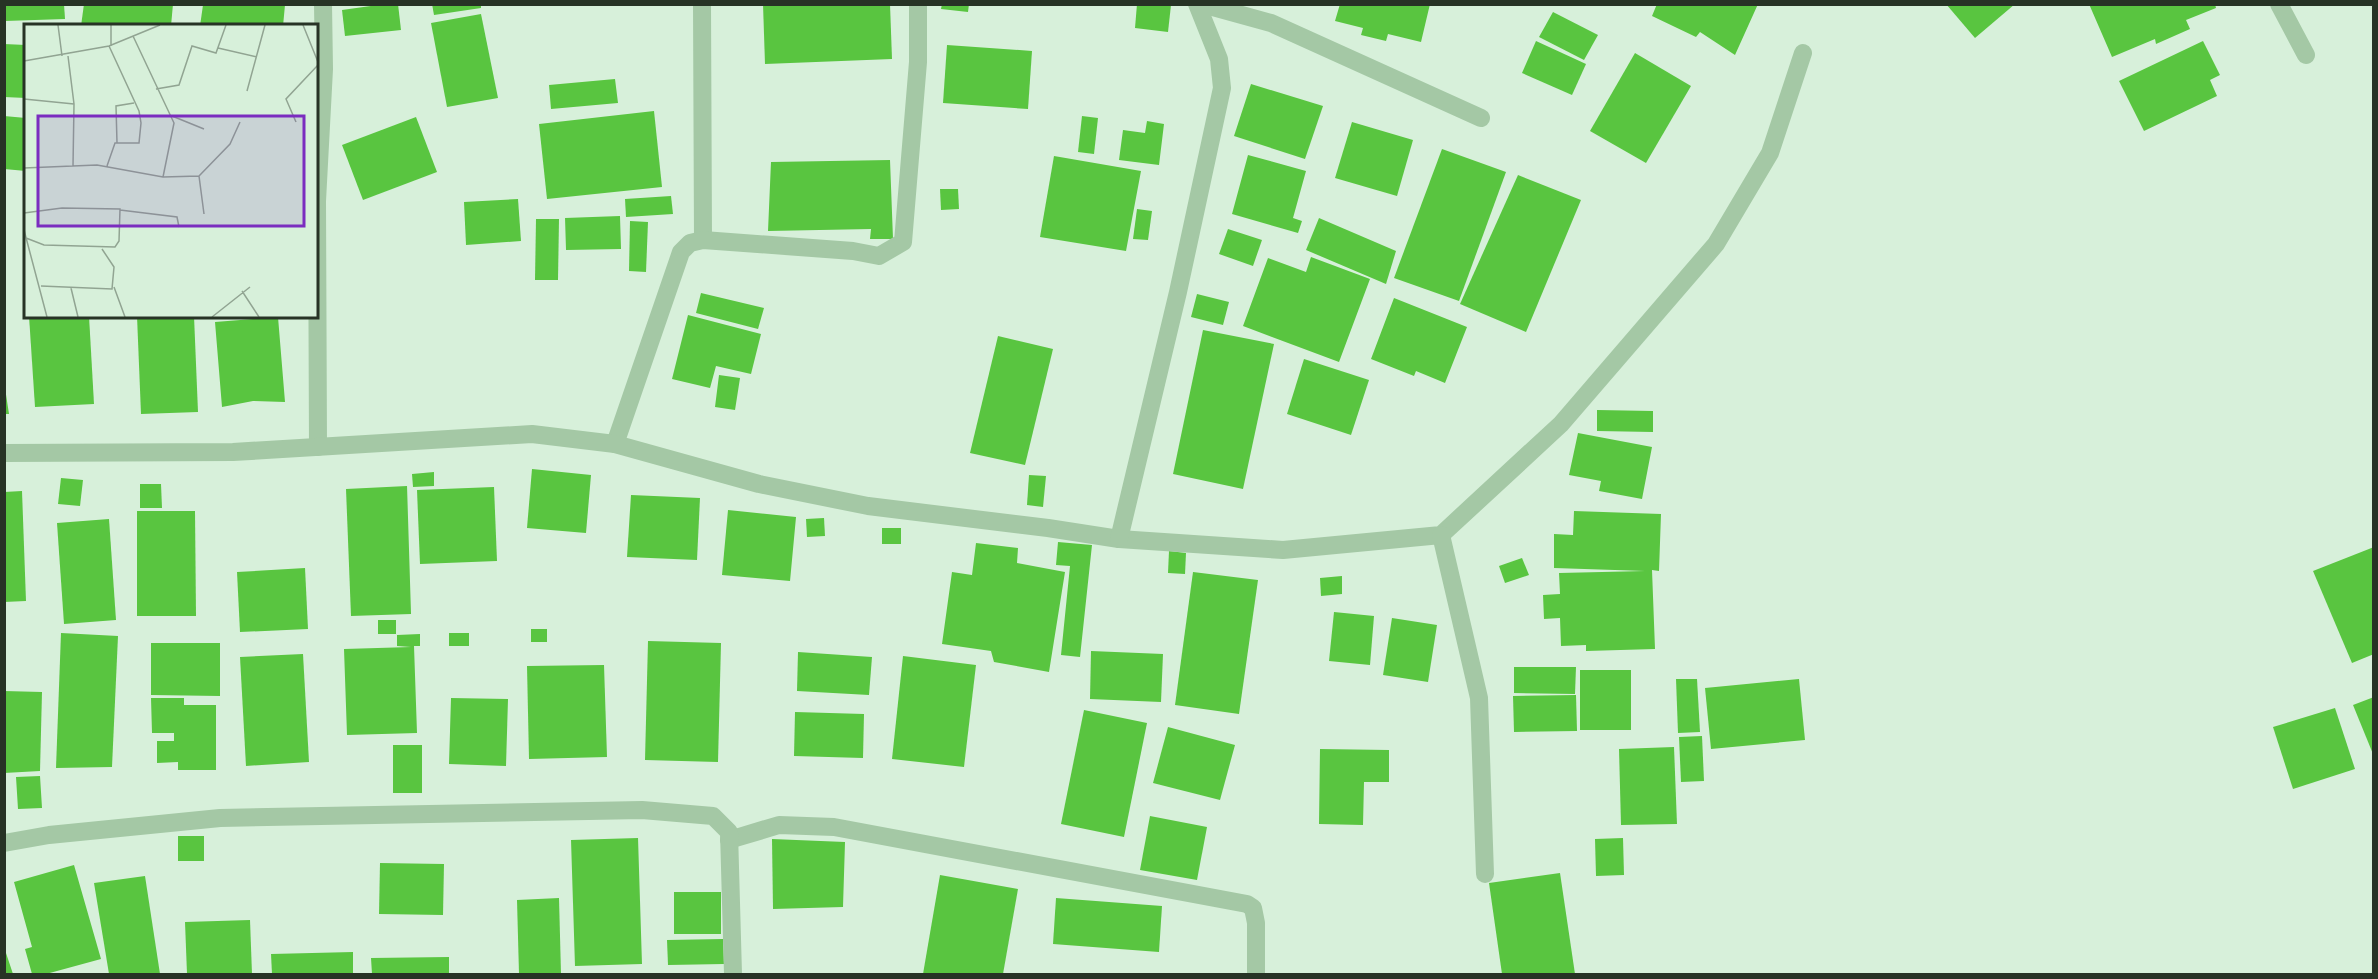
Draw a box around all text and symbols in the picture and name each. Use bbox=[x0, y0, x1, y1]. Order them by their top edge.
inset map bbox=[24, 24, 318, 318]

